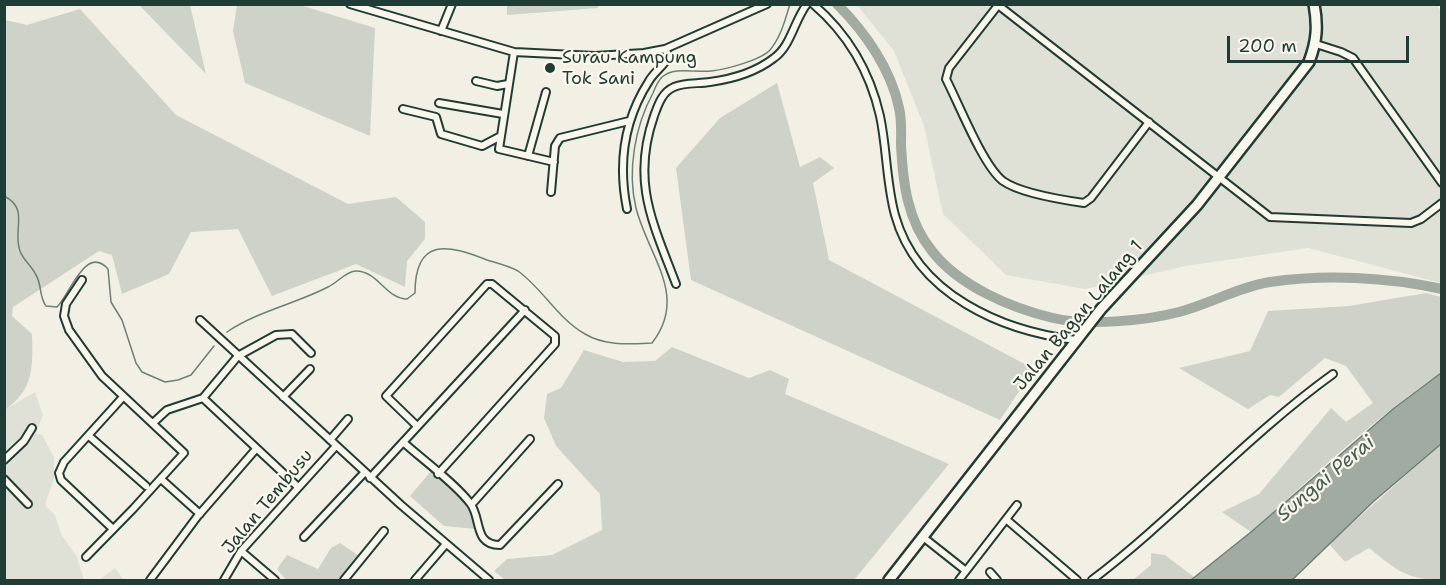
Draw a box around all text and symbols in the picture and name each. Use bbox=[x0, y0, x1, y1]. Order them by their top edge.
scale bar bbox=[1230, 24, 1412, 62]
text: 200 m bbox=[1238, 34, 1297, 58]
place label: Surau Kampung Tok Sani bbox=[562, 47, 697, 90]
marker: Surau Kampung Tok Sani bbox=[543, 61, 557, 75]
street label: Jalan Bagan Lalang 1 bbox=[1010, 237, 1148, 395]
water label: Sungai Perai bbox=[1272, 431, 1380, 527]
street label: Jalan Tembusu bbox=[218, 445, 318, 559]

